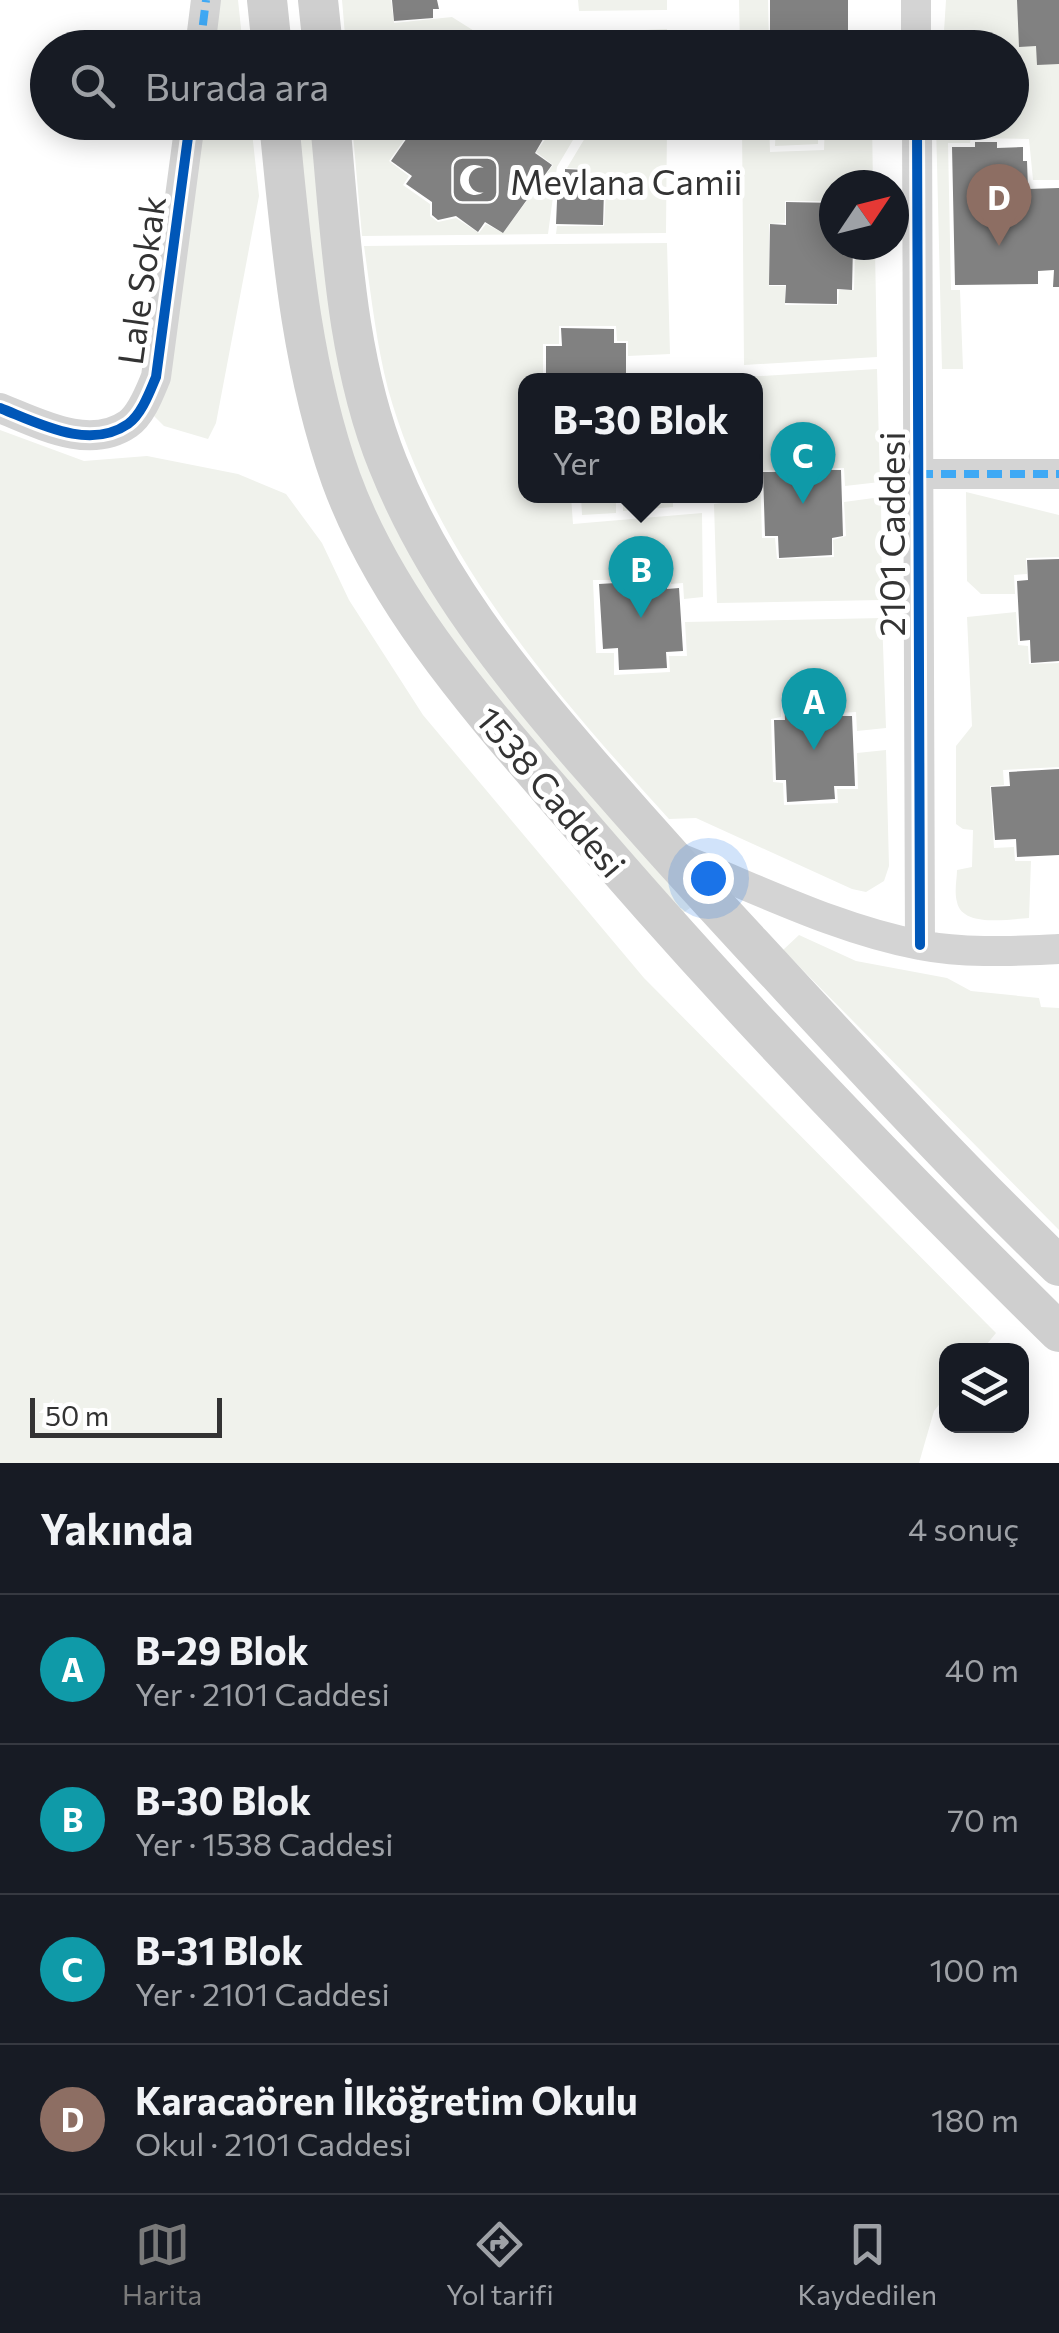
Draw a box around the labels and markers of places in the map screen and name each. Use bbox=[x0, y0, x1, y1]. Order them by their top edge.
mosque icon: Mevlana Camii bbox=[449, 154, 501, 206]
place label: Mevlana Camii bbox=[510, 159, 742, 202]
pin: D bbox=[966, 164, 1032, 246]
pin: C bbox=[770, 422, 836, 504]
pin: B bbox=[608, 536, 674, 618]
pin: A bbox=[782, 668, 846, 750]

